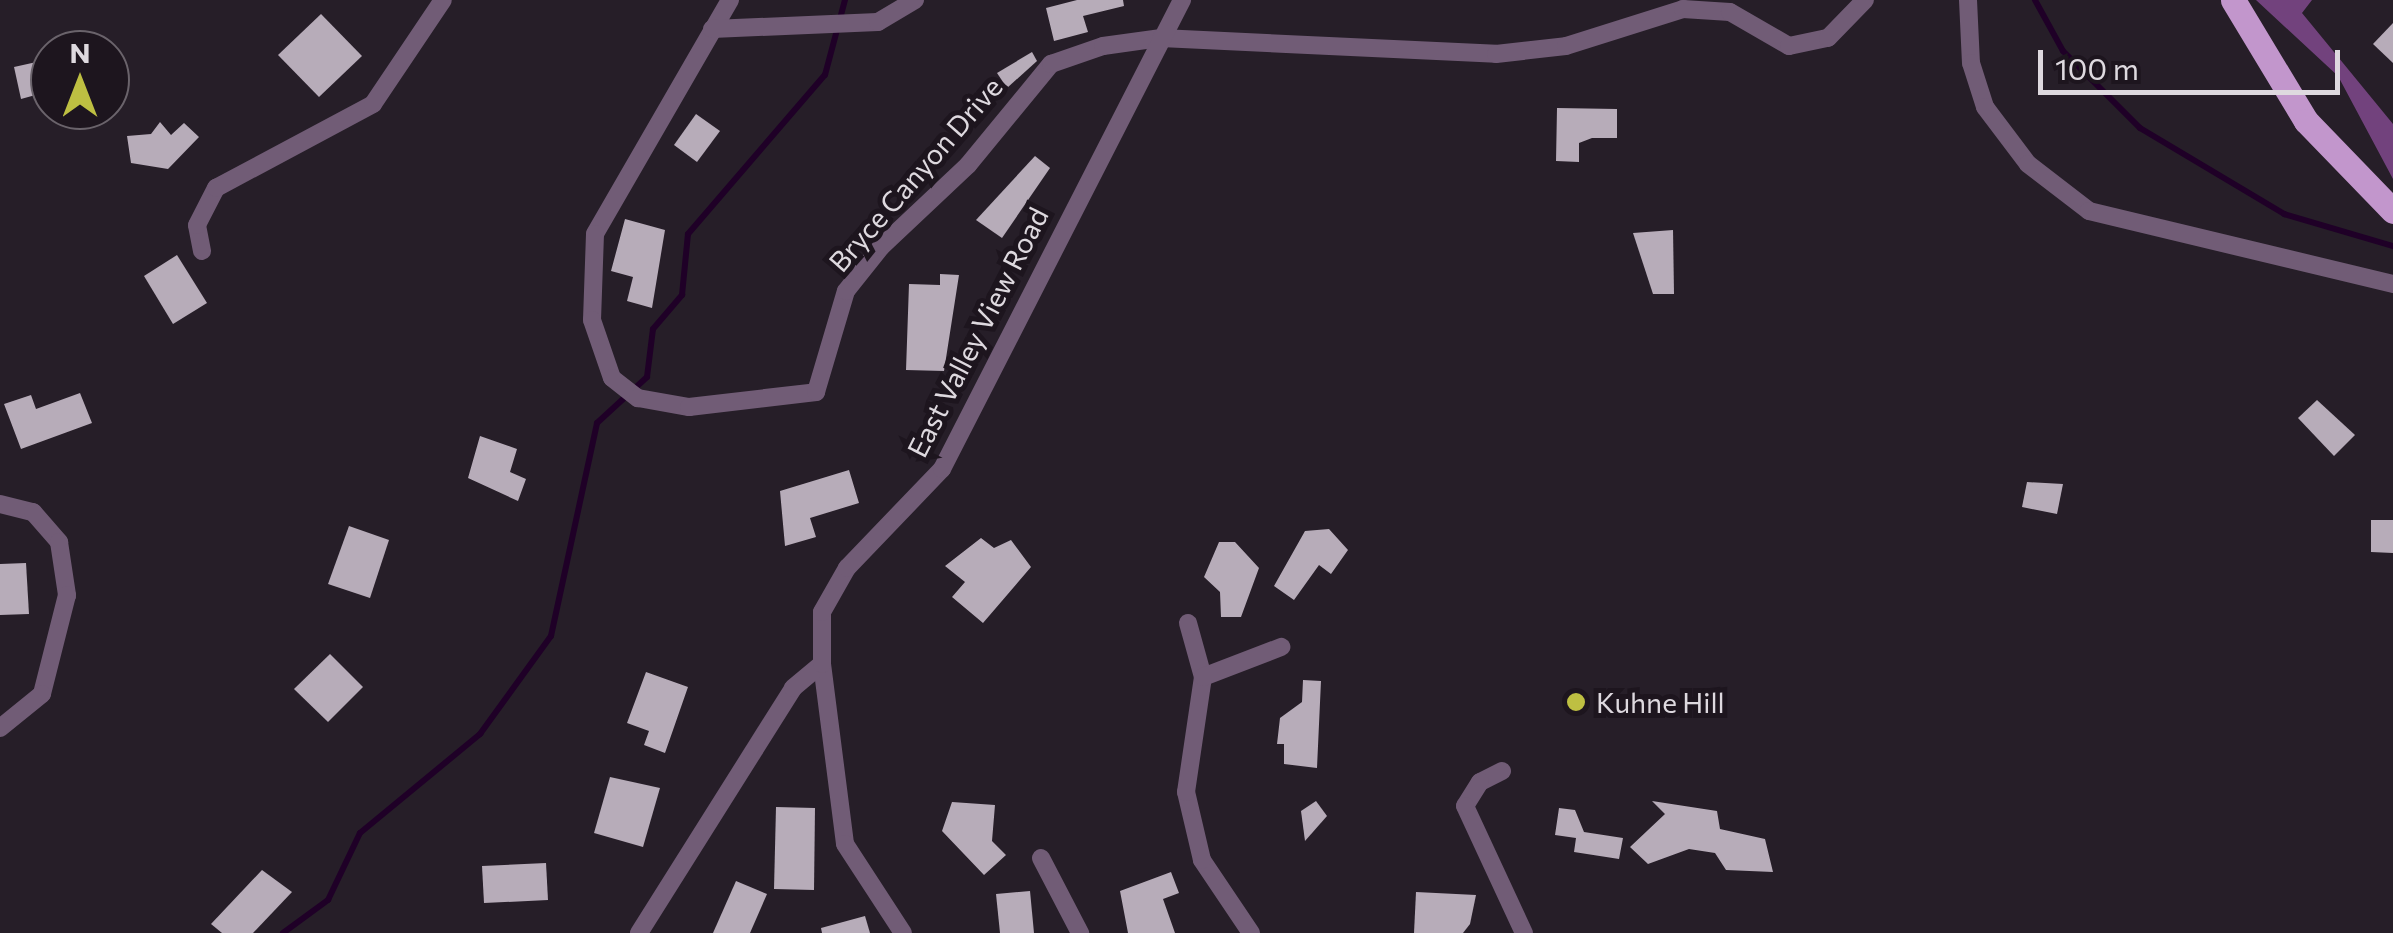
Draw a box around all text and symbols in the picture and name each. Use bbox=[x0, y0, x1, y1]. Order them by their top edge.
north arrow bbox=[30, 30, 130, 130]
scale bar bbox=[2043, 30, 2346, 92]
text: N bbox=[70, 35, 91, 69]
text: 100 m bbox=[2055, 49, 2139, 86]
street label: Bryce Canyon Drive bbox=[821, 70, 1009, 278]
street label: East Valley View Road bbox=[899, 202, 1055, 462]
place label: Kuhne Hill bbox=[1596, 685, 1725, 719]
marker: Kuhne Hill bbox=[1565, 691, 1587, 713]

